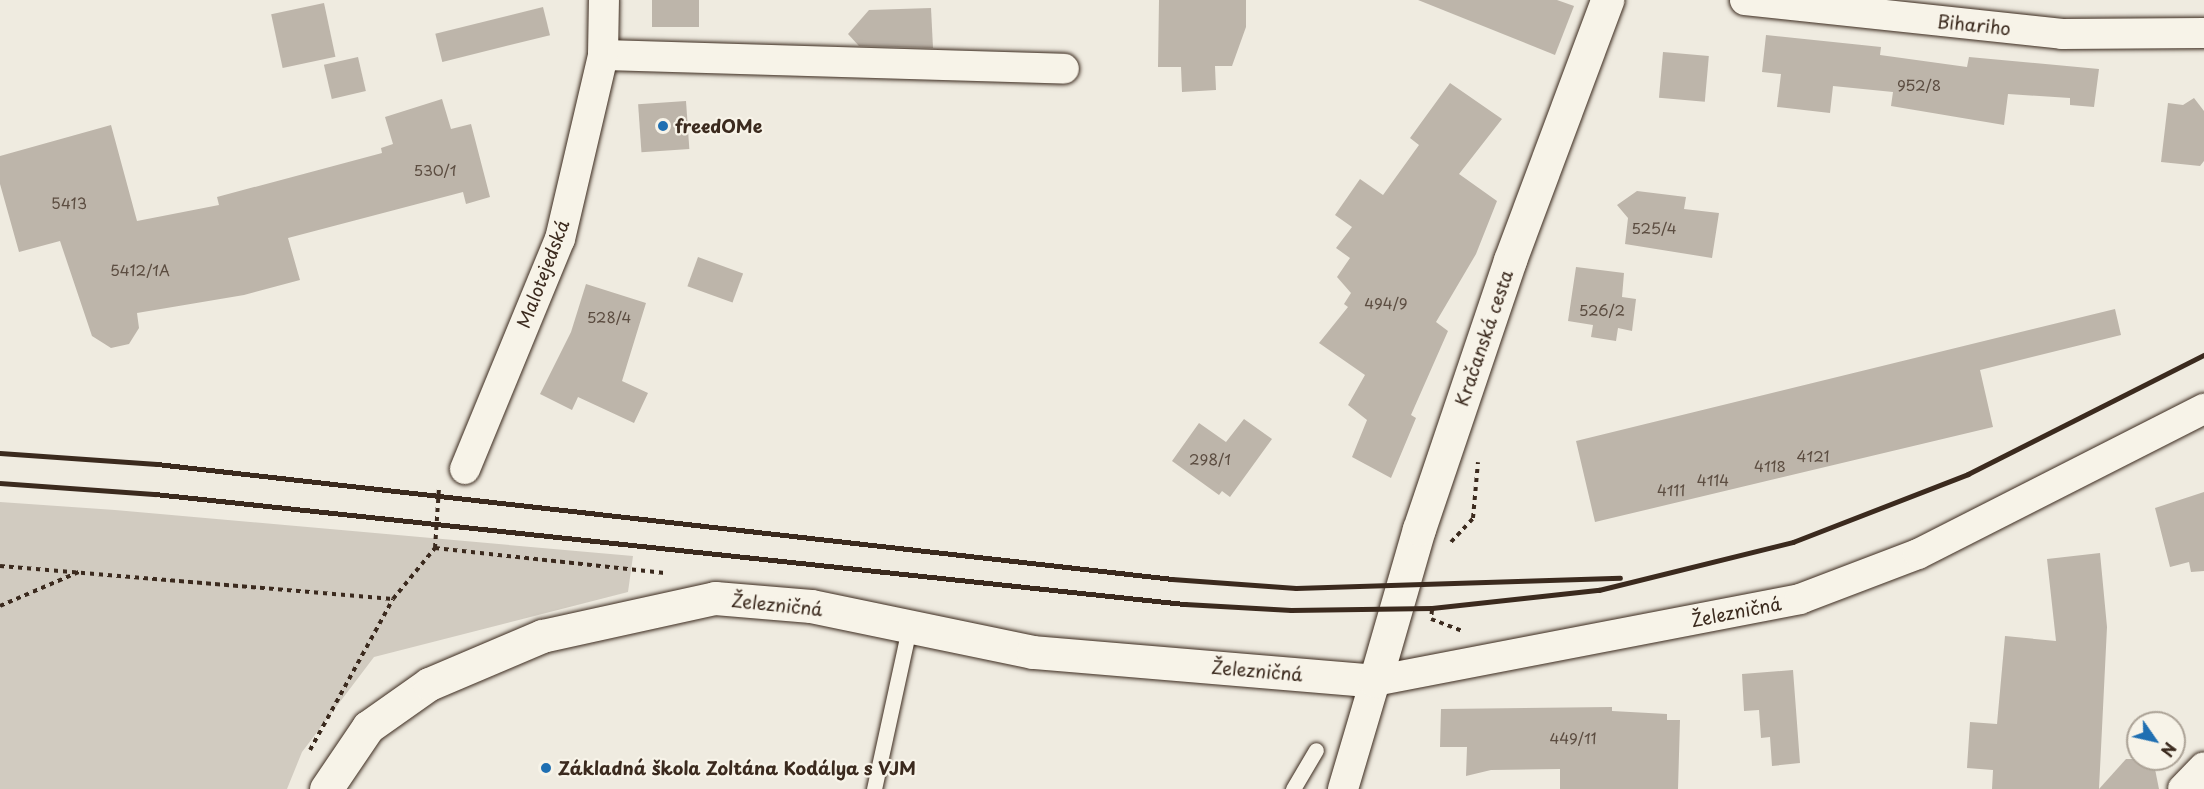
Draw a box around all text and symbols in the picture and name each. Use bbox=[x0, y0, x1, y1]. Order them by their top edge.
street label: Bihariho bbox=[1936, 10, 2012, 40]
house number: 952/8 bbox=[1897, 76, 1941, 94]
place label: freedOMe bbox=[675, 115, 762, 137]
marker: freedOMe bbox=[656, 119, 670, 133]
house number: 530/1 bbox=[414, 161, 456, 179]
house number: 5413 bbox=[51, 194, 87, 212]
street label: Malotejedská bbox=[512, 217, 574, 331]
house number: 525/4 bbox=[1631, 219, 1677, 237]
house number: 5412/1A bbox=[110, 261, 170, 279]
street label: Kračanská cesta bbox=[1450, 267, 1518, 409]
house number: 494/9 bbox=[1364, 294, 1408, 312]
house number: 526/2 bbox=[1579, 301, 1625, 319]
house number: 528/4 bbox=[587, 308, 631, 326]
house number: 4121 bbox=[1797, 447, 1829, 465]
house number: 298/1 bbox=[1189, 450, 1231, 468]
house number: 4118 bbox=[1754, 457, 1786, 475]
house number: 4114 bbox=[1697, 471, 1729, 489]
house number: 4111 bbox=[1657, 481, 1685, 499]
street label: Železničná bbox=[730, 589, 824, 621]
street label: Železničná bbox=[1689, 593, 1783, 631]
street label: Železničná bbox=[1211, 656, 1303, 686]
north arrow bbox=[2126, 711, 2186, 771]
house number: 449/11 bbox=[1549, 729, 1597, 747]
text: N bbox=[2156, 738, 2183, 762]
place label: Základná škola Zoltána Kodálya s VJM bbox=[558, 757, 918, 779]
marker: Základná škola Zoltána Kodálya s VJM bbox=[539, 761, 553, 775]

